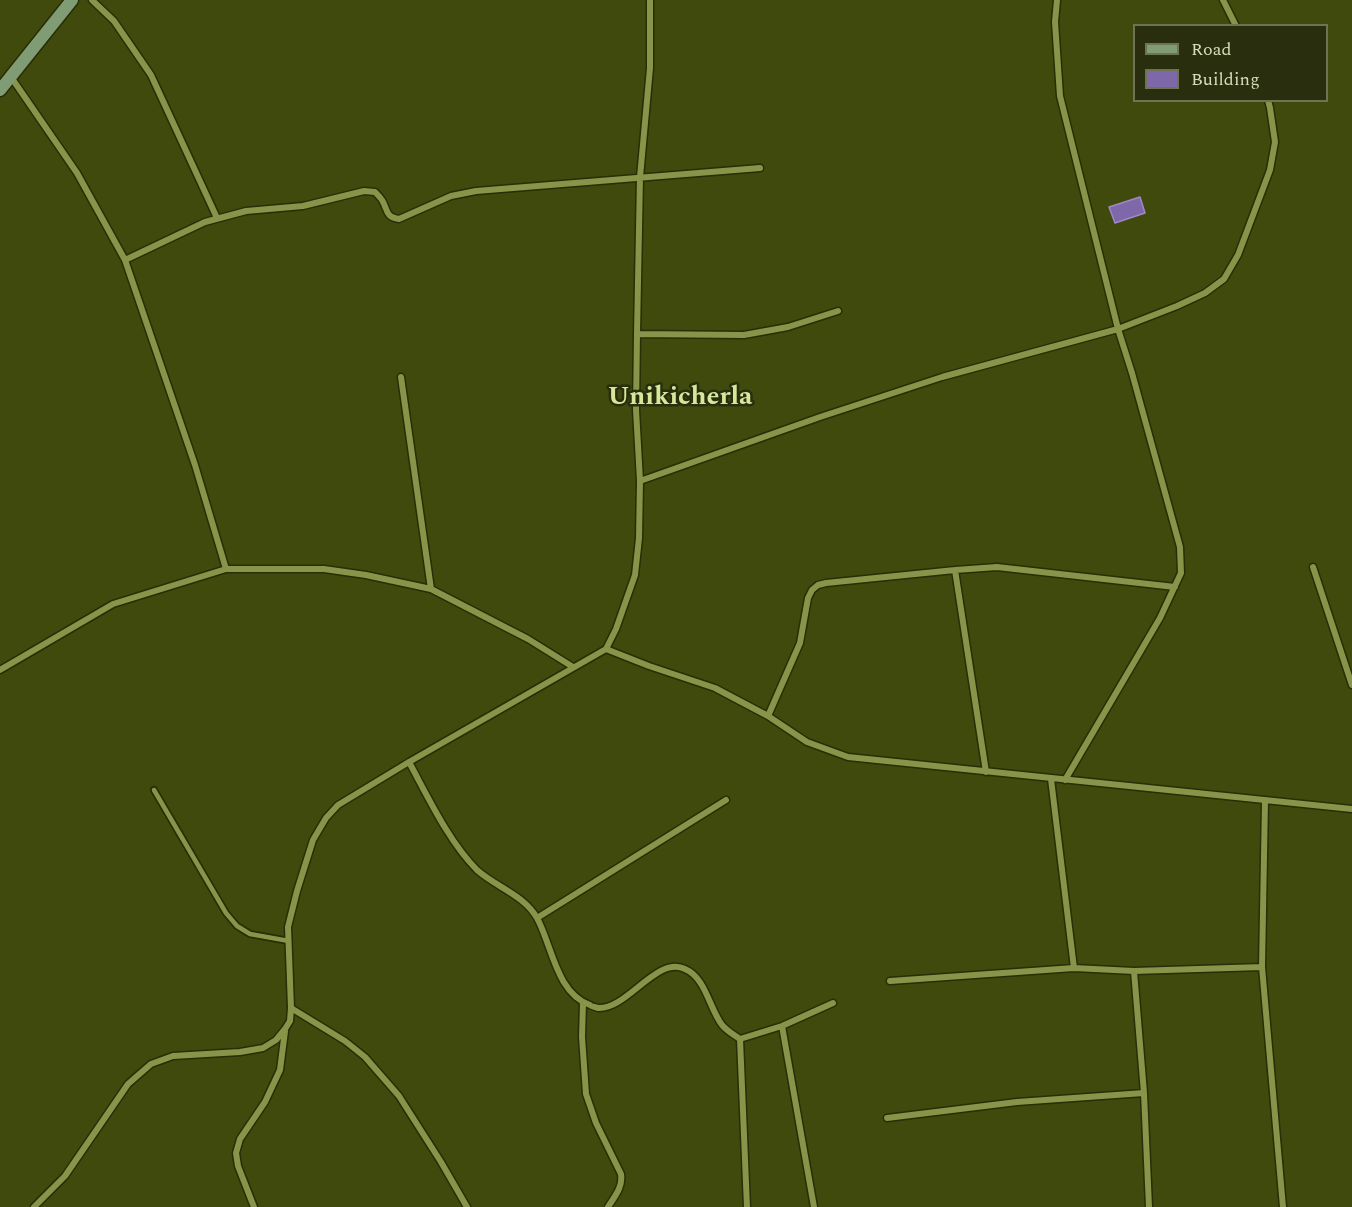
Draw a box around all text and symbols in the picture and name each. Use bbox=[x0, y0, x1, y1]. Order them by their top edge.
legend bbox=[1133, 24, 1328, 102]
text: Road bbox=[1191, 36, 1232, 63]
text: Building bbox=[1191, 66, 1260, 93]
district label: Unikicherla bbox=[608, 383, 752, 415]

